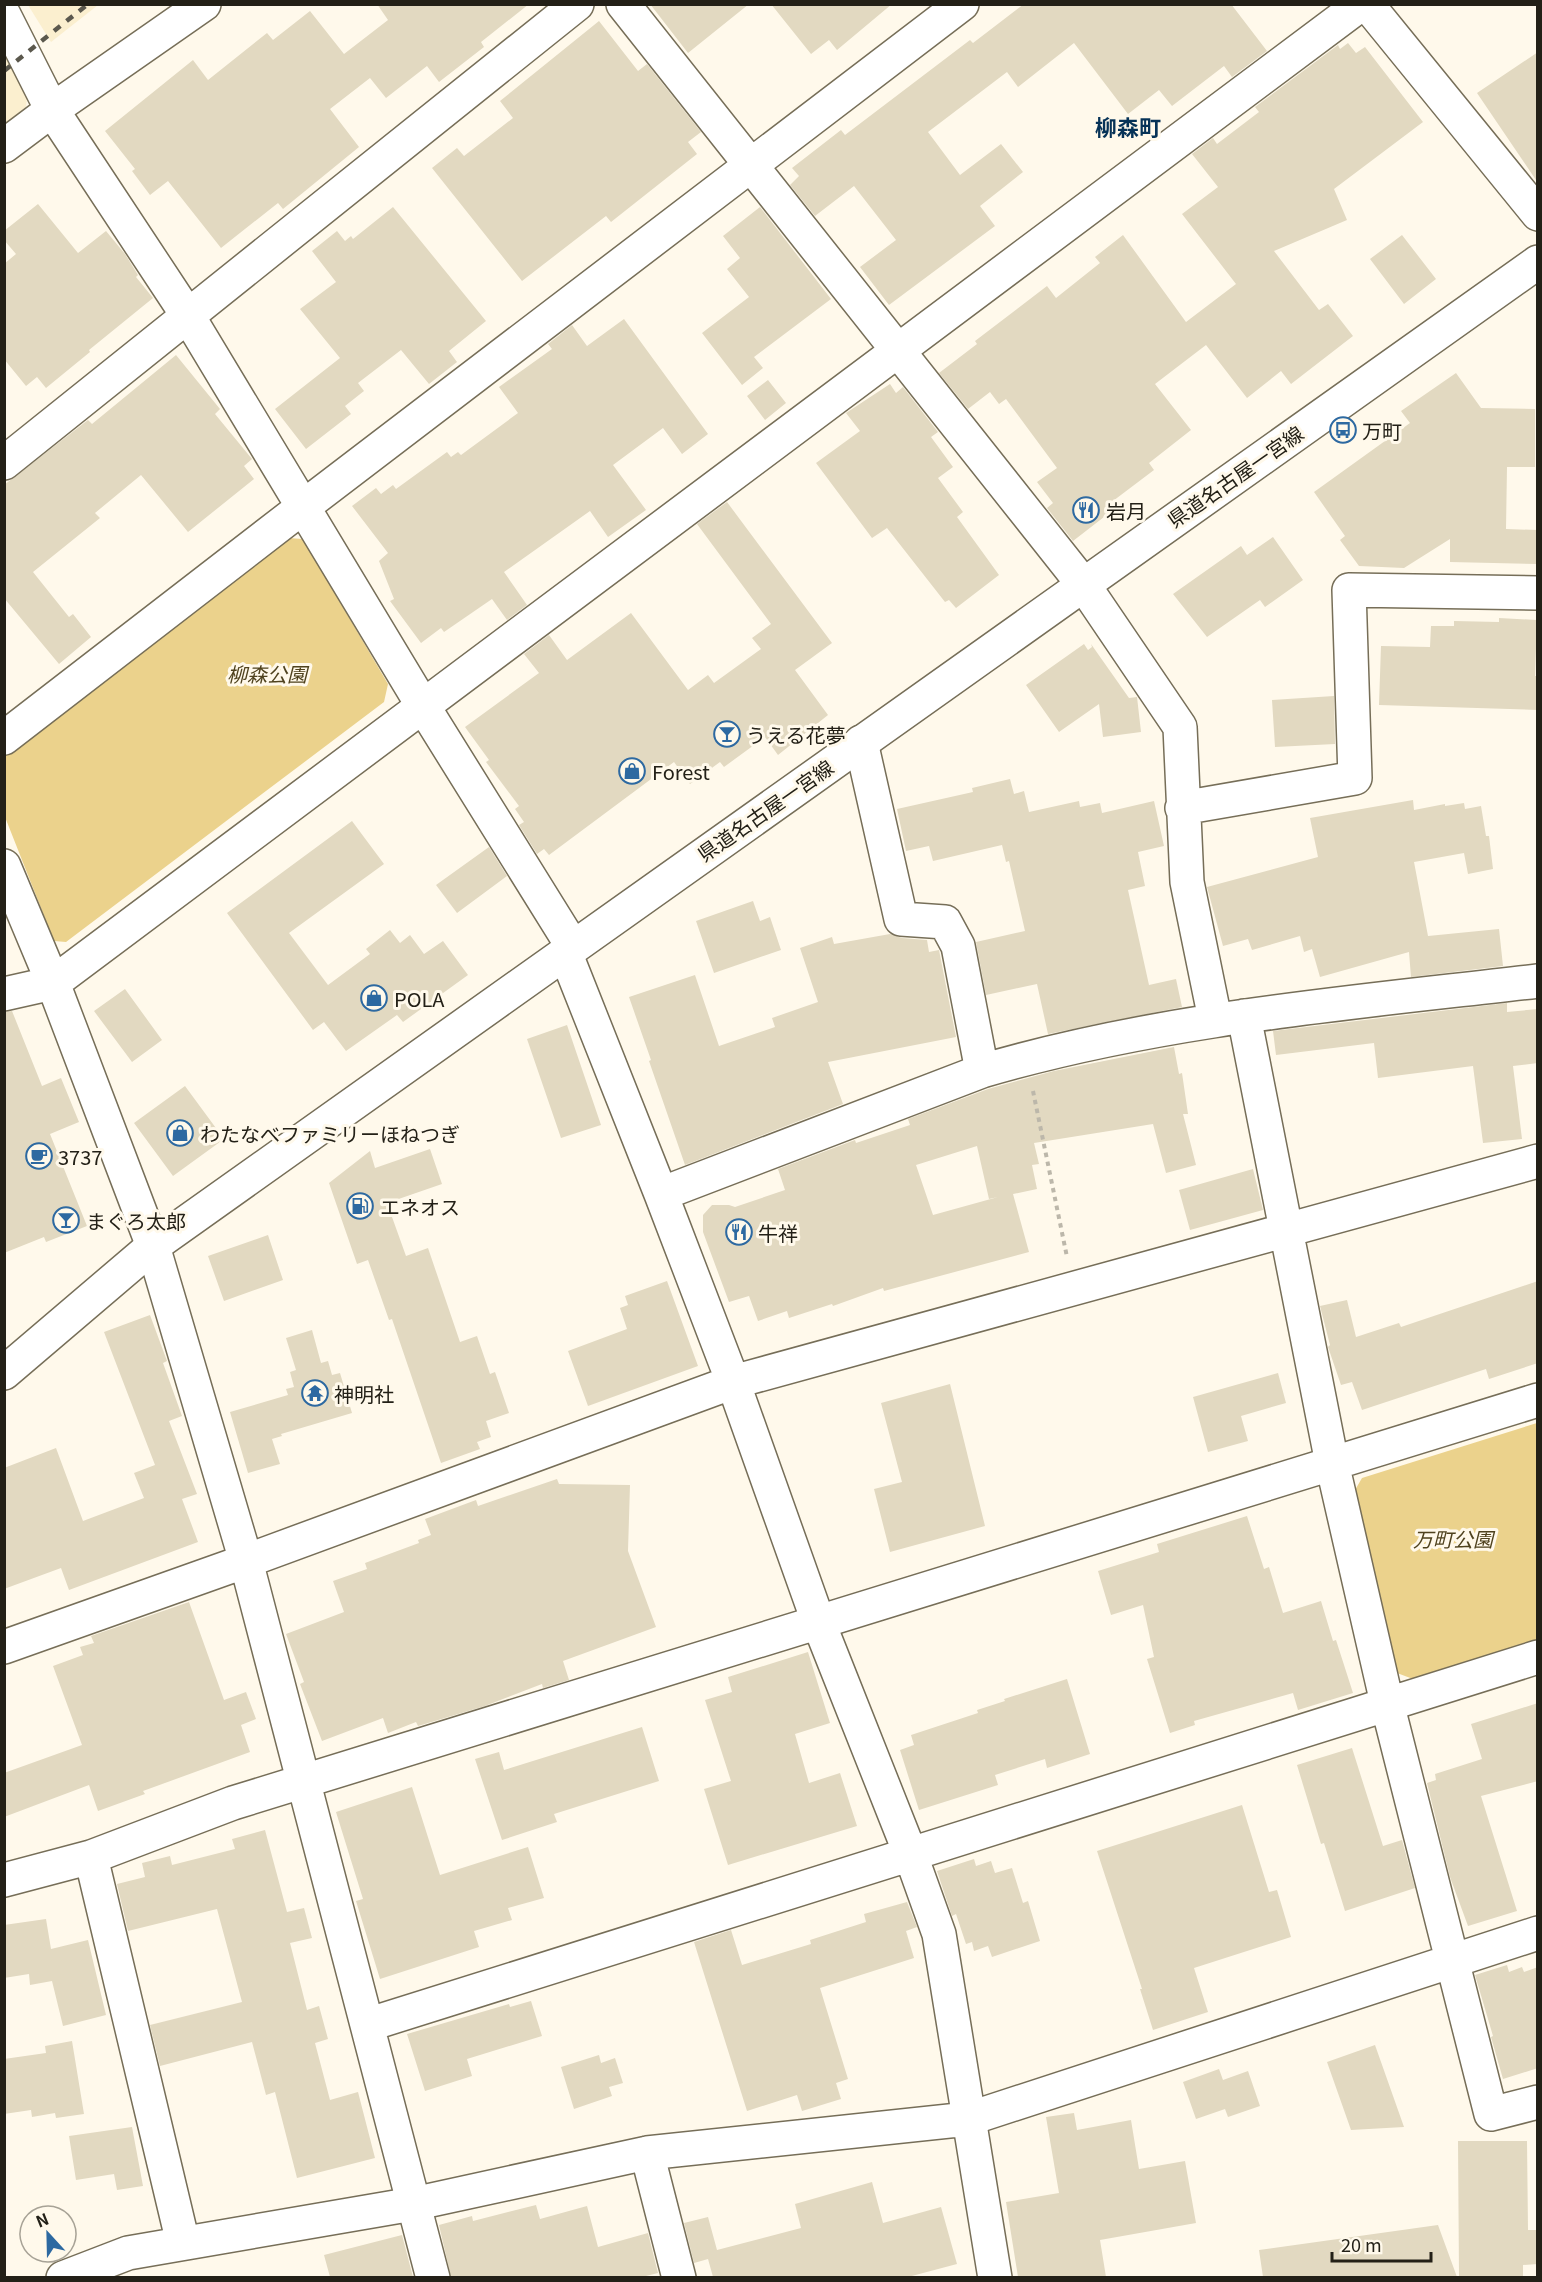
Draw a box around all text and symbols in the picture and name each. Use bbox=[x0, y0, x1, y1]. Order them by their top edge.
district label: 柳森町 bbox=[1095, 110, 1161, 142]
bus stop icon: 万町 bbox=[1328, 415, 1358, 445]
place label: 万町 bbox=[1362, 416, 1402, 445]
street label: 県道名古屋一宮線 bbox=[1161, 418, 1309, 534]
restaurant icon: 岩月 bbox=[1071, 495, 1101, 525]
place label: 岩月 bbox=[1106, 496, 1146, 525]
park label: 柳森公園 bbox=[227, 659, 310, 688]
bar icon: うえる花夢 bbox=[712, 719, 742, 749]
place label: うえる花夢 bbox=[746, 720, 845, 749]
street label: 県道名古屋一宮線 bbox=[691, 752, 839, 868]
shop icon: Forest bbox=[617, 756, 647, 786]
place label: Forest bbox=[652, 757, 710, 786]
shop icon: POLA bbox=[359, 983, 389, 1013]
place label: POLA bbox=[394, 984, 445, 1013]
shop icon: わたなべファミリーほねつぎ bbox=[165, 1118, 195, 1148]
place label: わたなべファミリーほねつぎ bbox=[200, 1119, 460, 1148]
cafe icon: 3737 bbox=[24, 1141, 54, 1171]
place label: 3737 bbox=[58, 1142, 102, 1171]
fuel station icon: エネオス bbox=[345, 1191, 375, 1221]
place label: エネオス bbox=[380, 1192, 460, 1221]
bar icon: まぐろ太郎 bbox=[51, 1205, 81, 1235]
place label: まぐろ太郎 bbox=[86, 1206, 186, 1235]
restaurant icon: 牛祥 bbox=[724, 1217, 754, 1247]
place label: 牛祥 bbox=[758, 1218, 798, 1247]
temple icon: 神明社 bbox=[300, 1378, 330, 1408]
place label: 神明社 bbox=[334, 1379, 394, 1408]
park label: 万町公園 bbox=[1413, 1524, 1496, 1553]
north arrow bbox=[18, 2204, 78, 2264]
text: N bbox=[32, 2206, 52, 2233]
scale bar bbox=[1332, 2225, 1431, 2263]
text: 20 m bbox=[1341, 2231, 1382, 2257]

